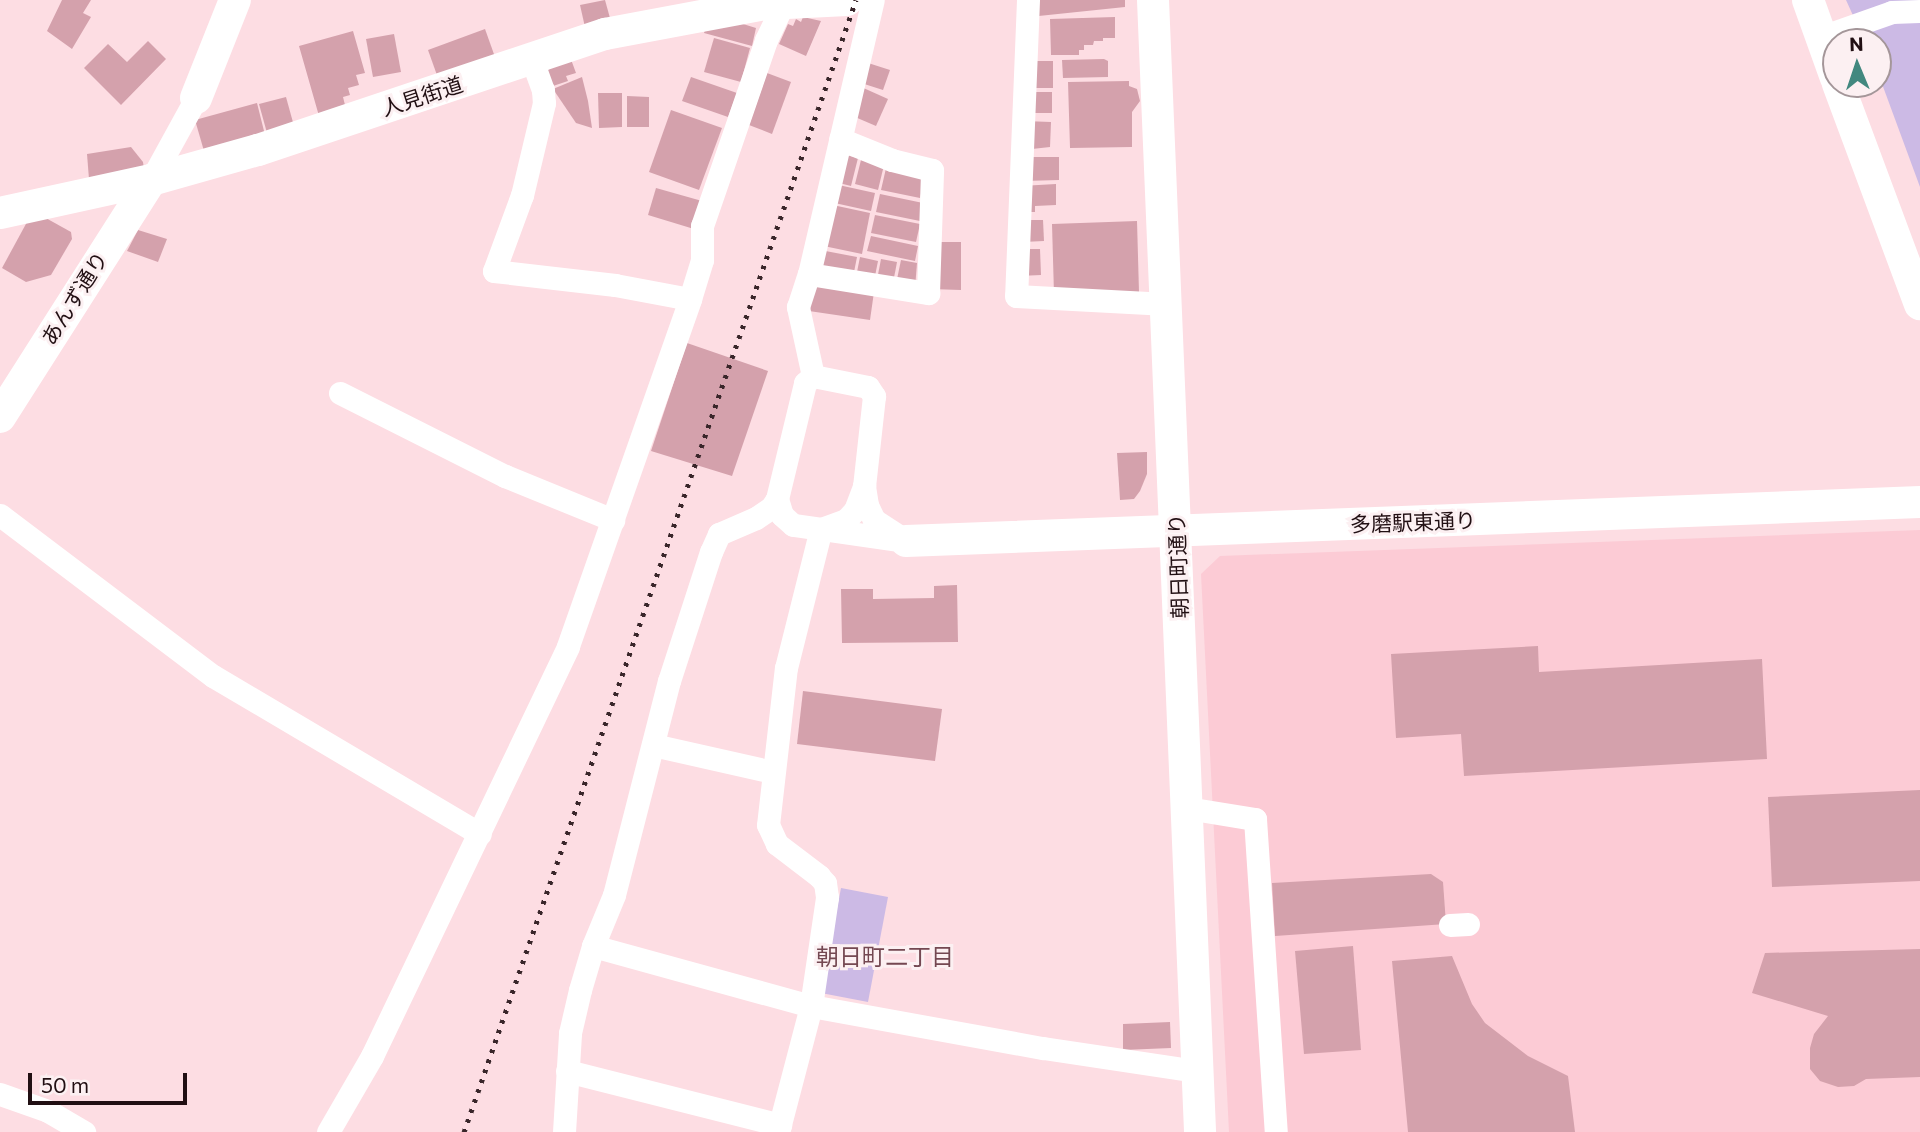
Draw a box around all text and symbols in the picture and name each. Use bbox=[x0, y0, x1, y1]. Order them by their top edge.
north arrow bbox=[1822, 28, 1892, 98]
text: N bbox=[1849, 32, 1864, 55]
street label: 人見街道 bbox=[378, 71, 466, 121]
street label: あんず通り bbox=[35, 247, 113, 349]
street label: 多磨駅東通り bbox=[1350, 507, 1476, 537]
street label: 朝日町通り bbox=[1164, 513, 1192, 619]
district label: 朝日町二丁目 bbox=[816, 942, 954, 970]
scale bar bbox=[32, 1058, 191, 1102]
text: 50 m bbox=[41, 1072, 89, 1097]

